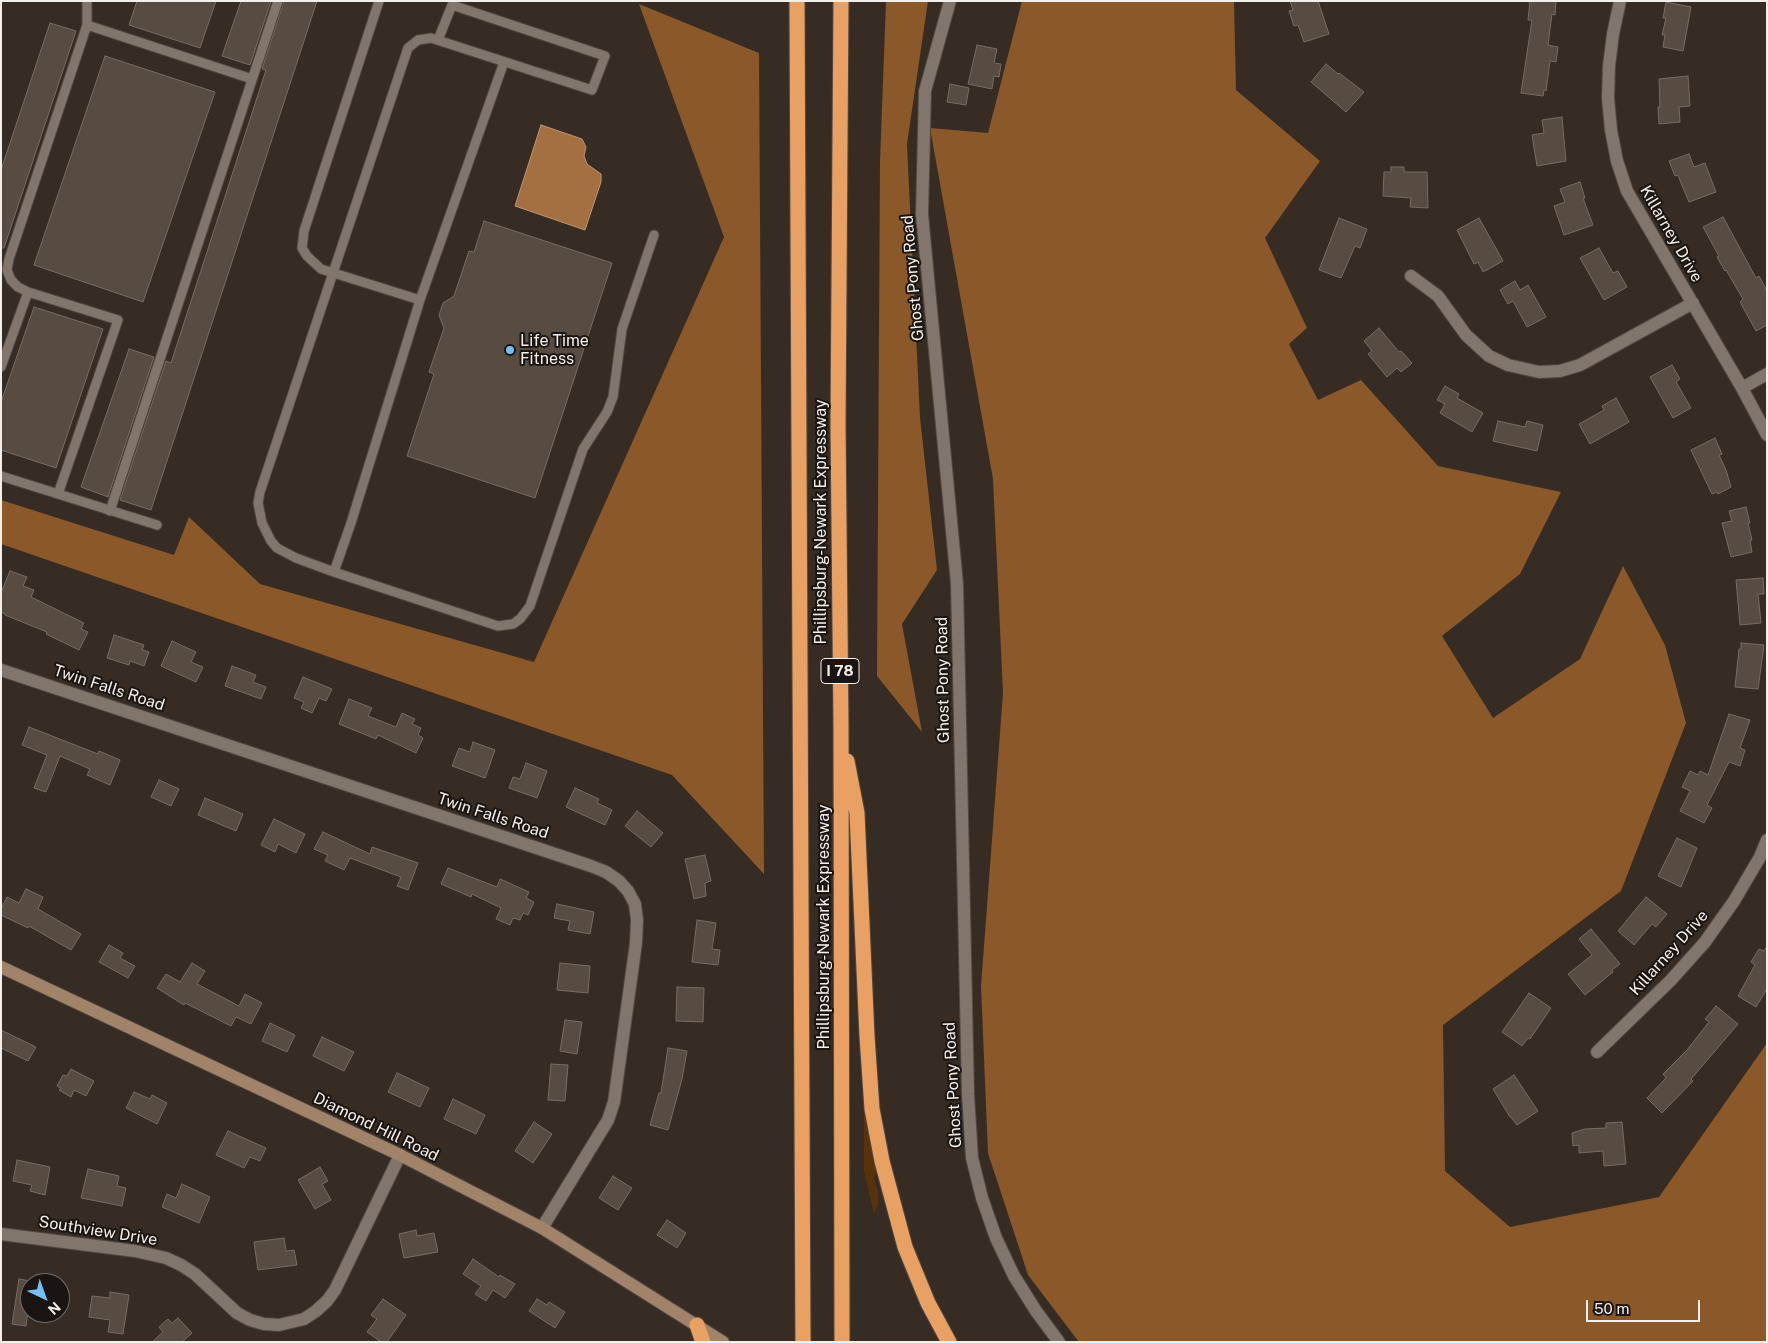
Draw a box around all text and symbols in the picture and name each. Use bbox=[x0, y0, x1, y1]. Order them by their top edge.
street label: Killarney Drive bbox=[1636, 182, 1706, 286]
street label: Ghost Pony Road bbox=[898, 214, 928, 342]
place label: Life Time Fitness bbox=[520, 331, 589, 369]
marker: Life Time Fitness bbox=[504, 344, 516, 356]
street label: Phillipsburg-Newark Expressway bbox=[811, 400, 831, 644]
street label: Ghost Pony Road bbox=[932, 617, 954, 743]
road number: I 78 bbox=[821, 658, 859, 684]
street label: Twin Falls Road bbox=[51, 661, 167, 715]
street label: Twin Falls Road bbox=[435, 789, 551, 843]
street label: Phillipsburg-Newark Expressway bbox=[814, 805, 834, 1049]
street label: Killarney Drive bbox=[1626, 906, 1712, 1000]
street label: Ghost Pony Road bbox=[940, 1021, 966, 1149]
street label: Diamond Hill Road bbox=[310, 1088, 442, 1166]
street label: Southview Drive bbox=[37, 1212, 159, 1250]
north arrow bbox=[20, 1273, 70, 1323]
scale bar bbox=[1588, 1290, 1702, 1322]
text: N bbox=[45, 1299, 64, 1318]
text: 50 m bbox=[1594, 1300, 1629, 1317]

